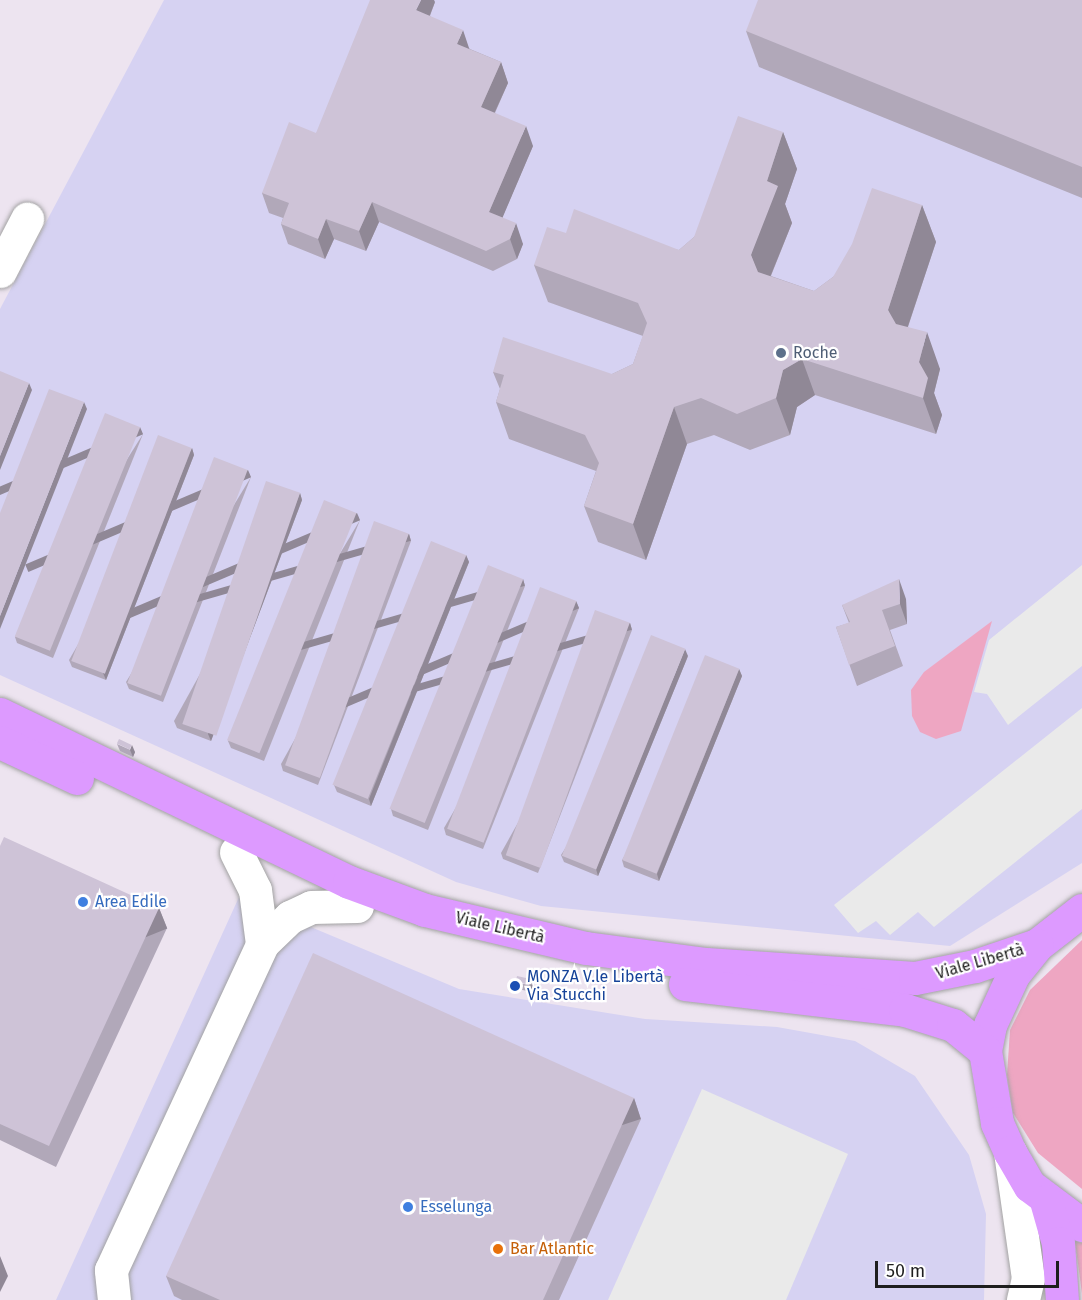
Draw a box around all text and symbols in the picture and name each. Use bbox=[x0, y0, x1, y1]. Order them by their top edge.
place label: Roche bbox=[793, 343, 838, 363]
marker: Roche bbox=[774, 346, 788, 360]
place label: Area Edile bbox=[95, 892, 167, 912]
marker: Area Edile bbox=[76, 895, 90, 909]
street label: Viale Libertà bbox=[454, 908, 546, 948]
street label: Viale Libertà bbox=[934, 940, 1026, 984]
place label: MONZA V.le Libertà Via Stucchi bbox=[527, 967, 664, 1005]
marker: MONZA V.le Libertà Via Stucchi bbox=[508, 979, 522, 993]
place label: Esselunga bbox=[420, 1197, 492, 1217]
marker: Esselunga bbox=[401, 1200, 415, 1214]
place label: Bar Atlantic bbox=[510, 1239, 594, 1259]
marker: Bar Atlantic bbox=[491, 1242, 505, 1256]
scale bar bbox=[878, 1249, 1062, 1287]
text: 50 m bbox=[886, 1260, 925, 1282]

